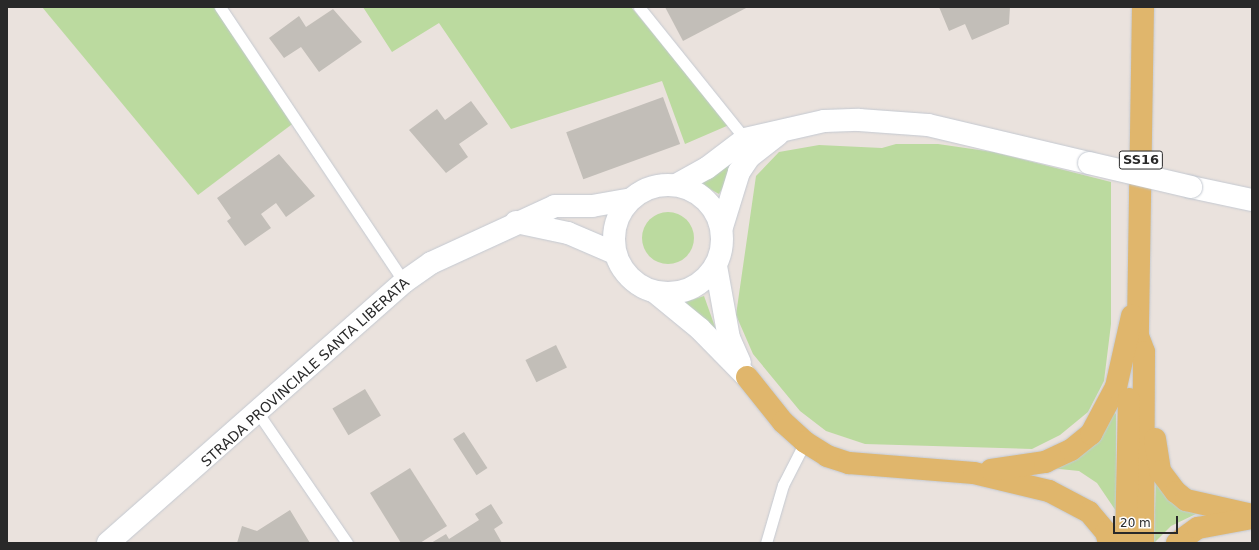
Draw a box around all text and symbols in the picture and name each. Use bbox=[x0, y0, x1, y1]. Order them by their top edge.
road number: SS16 bbox=[1118, 149, 1164, 171]
street label: STRADA PROVINCIALE SANTA LIBERATA bbox=[197, 274, 413, 470]
scale bar bbox=[1115, 508, 1180, 534]
text: 20 m bbox=[1120, 516, 1151, 530]

